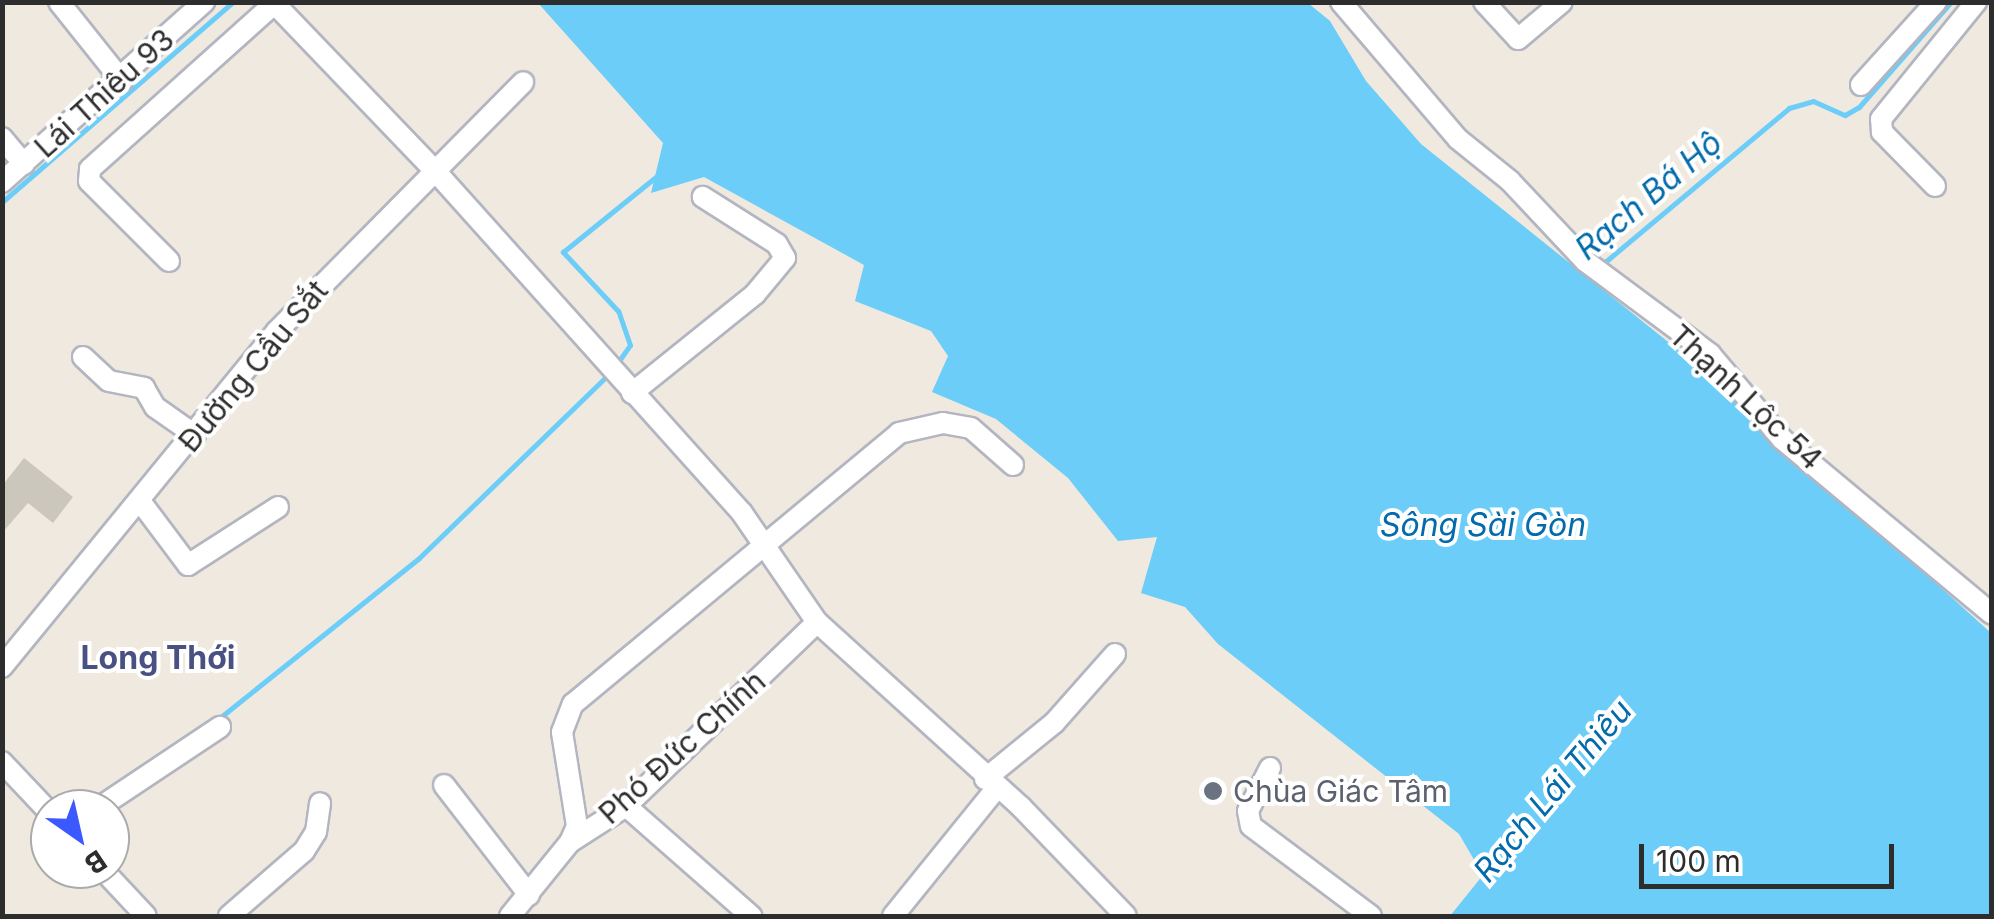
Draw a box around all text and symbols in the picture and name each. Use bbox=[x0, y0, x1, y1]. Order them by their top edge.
street label: Lái Thiêu 93 bbox=[27, 21, 181, 165]
water label: Rạch Bá Hộ bbox=[1568, 124, 1730, 268]
street label: Đường Cầu Sắt bbox=[171, 273, 335, 459]
street label: Thạnh Lộc 54 bbox=[1662, 317, 1830, 477]
water label: Sông Sài Gòn bbox=[1380, 506, 1586, 544]
district label: Long Thới bbox=[81, 639, 235, 677]
street label: Phó Đức Chính bbox=[591, 663, 773, 831]
water label: Rạch Lái Thiêu bbox=[1466, 692, 1640, 890]
place label: Chùa Giác Tâm bbox=[1233, 773, 1448, 809]
marker: Chùa Giác Tâm bbox=[1202, 780, 1224, 802]
north arrow bbox=[30, 789, 130, 889]
scale bar bbox=[1644, 824, 1899, 886]
text: B bbox=[78, 843, 113, 881]
text: 100 m bbox=[1656, 843, 1741, 879]

